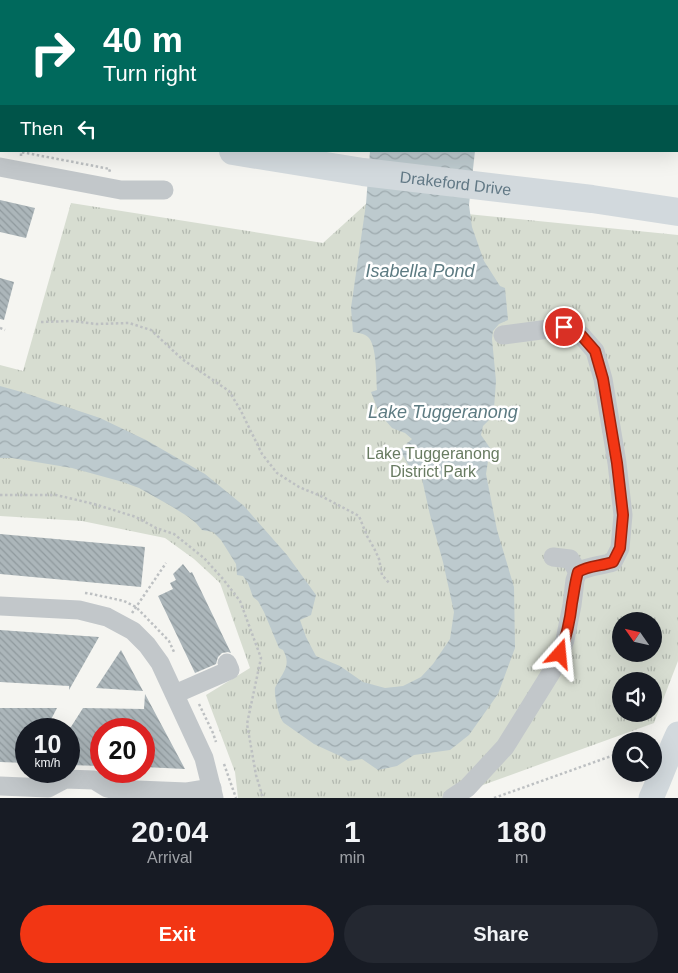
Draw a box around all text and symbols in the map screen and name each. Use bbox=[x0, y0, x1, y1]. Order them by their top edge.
icon: right bbox=[20, 20, 85, 85]
text: 40 m bbox=[103, 20, 183, 59]
text: Turn right bbox=[103, 61, 196, 86]
icon: left bbox=[73, 115, 101, 143]
text: Then bbox=[20, 118, 63, 139]
street label: Drakeford Drive bbox=[399, 168, 512, 198]
water label: Isabella Pond bbox=[365, 261, 476, 281]
pin bbox=[543, 306, 585, 348]
icon: arrive bbox=[550, 313, 578, 341]
water label: Lake Tuggeranong bbox=[368, 402, 518, 422]
park label: Lake Tuggeranong District Park bbox=[366, 445, 500, 480]
north arrow bbox=[612, 612, 662, 662]
map controls bbox=[612, 612, 662, 782]
position arrow bbox=[533, 627, 585, 679]
button: sound bbox=[612, 672, 662, 722]
speed limit sign: 20 bbox=[90, 718, 155, 783]
text: 10 bbox=[34, 730, 61, 758]
button: search bbox=[612, 732, 662, 782]
text: km/h bbox=[34, 756, 61, 770]
text: 20:04 bbox=[131, 815, 208, 848]
text: 1 bbox=[344, 815, 361, 848]
text: 180 bbox=[497, 815, 547, 848]
text: Arrival bbox=[147, 849, 192, 866]
text: min bbox=[339, 849, 365, 866]
text: m bbox=[515, 849, 528, 866]
button: Exit bbox=[20, 905, 334, 963]
button: Share bbox=[344, 905, 658, 963]

